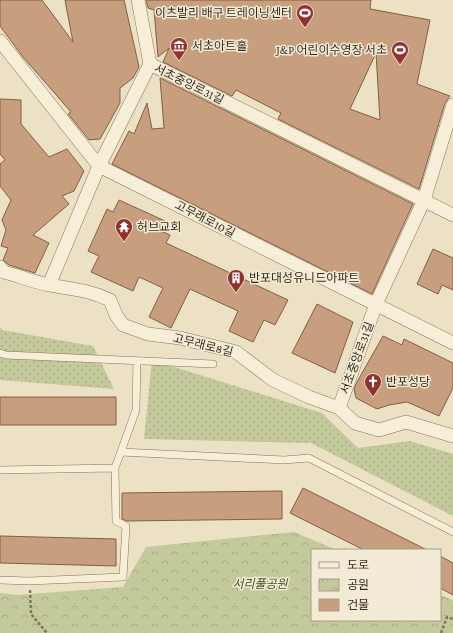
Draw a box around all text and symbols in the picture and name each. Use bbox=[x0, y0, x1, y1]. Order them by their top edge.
sports icon: 이츠발리 배구 트레이닝센터 bbox=[295, 3, 315, 28]
place label: 이츠발리 배구 트레이닝센터 bbox=[155, 6, 292, 20]
museum icon: 서초아트홀 bbox=[169, 36, 189, 61]
place label: 서초아트홀 bbox=[192, 39, 247, 53]
sports icon: J&P 어린이수영장 서초 bbox=[390, 40, 410, 65]
place label: J&P 어린이수영장 서초 bbox=[275, 43, 387, 57]
street label: 서초중앙로31길 bbox=[152, 61, 226, 107]
street label: 고무래로10길 bbox=[172, 198, 238, 240]
temple icon: 허브교회 bbox=[114, 217, 134, 242]
place label: 허브교회 bbox=[137, 220, 181, 234]
building icon: 반포대성유니드아파트 bbox=[226, 268, 246, 293]
place label: 반포대성유니드아파트 bbox=[249, 271, 359, 285]
street label: 서초중앙로31길 bbox=[337, 320, 377, 396]
street label: 고무래로8길 bbox=[171, 331, 235, 359]
church icon: 반포성당 bbox=[363, 372, 383, 397]
place label: 반포성당 bbox=[386, 375, 430, 389]
legend bbox=[311, 549, 441, 621]
text: 도로 bbox=[347, 558, 369, 572]
park label: 서리풀공원 bbox=[232, 577, 289, 591]
text: 공원 bbox=[347, 578, 369, 592]
text: 건물 bbox=[347, 598, 369, 612]

